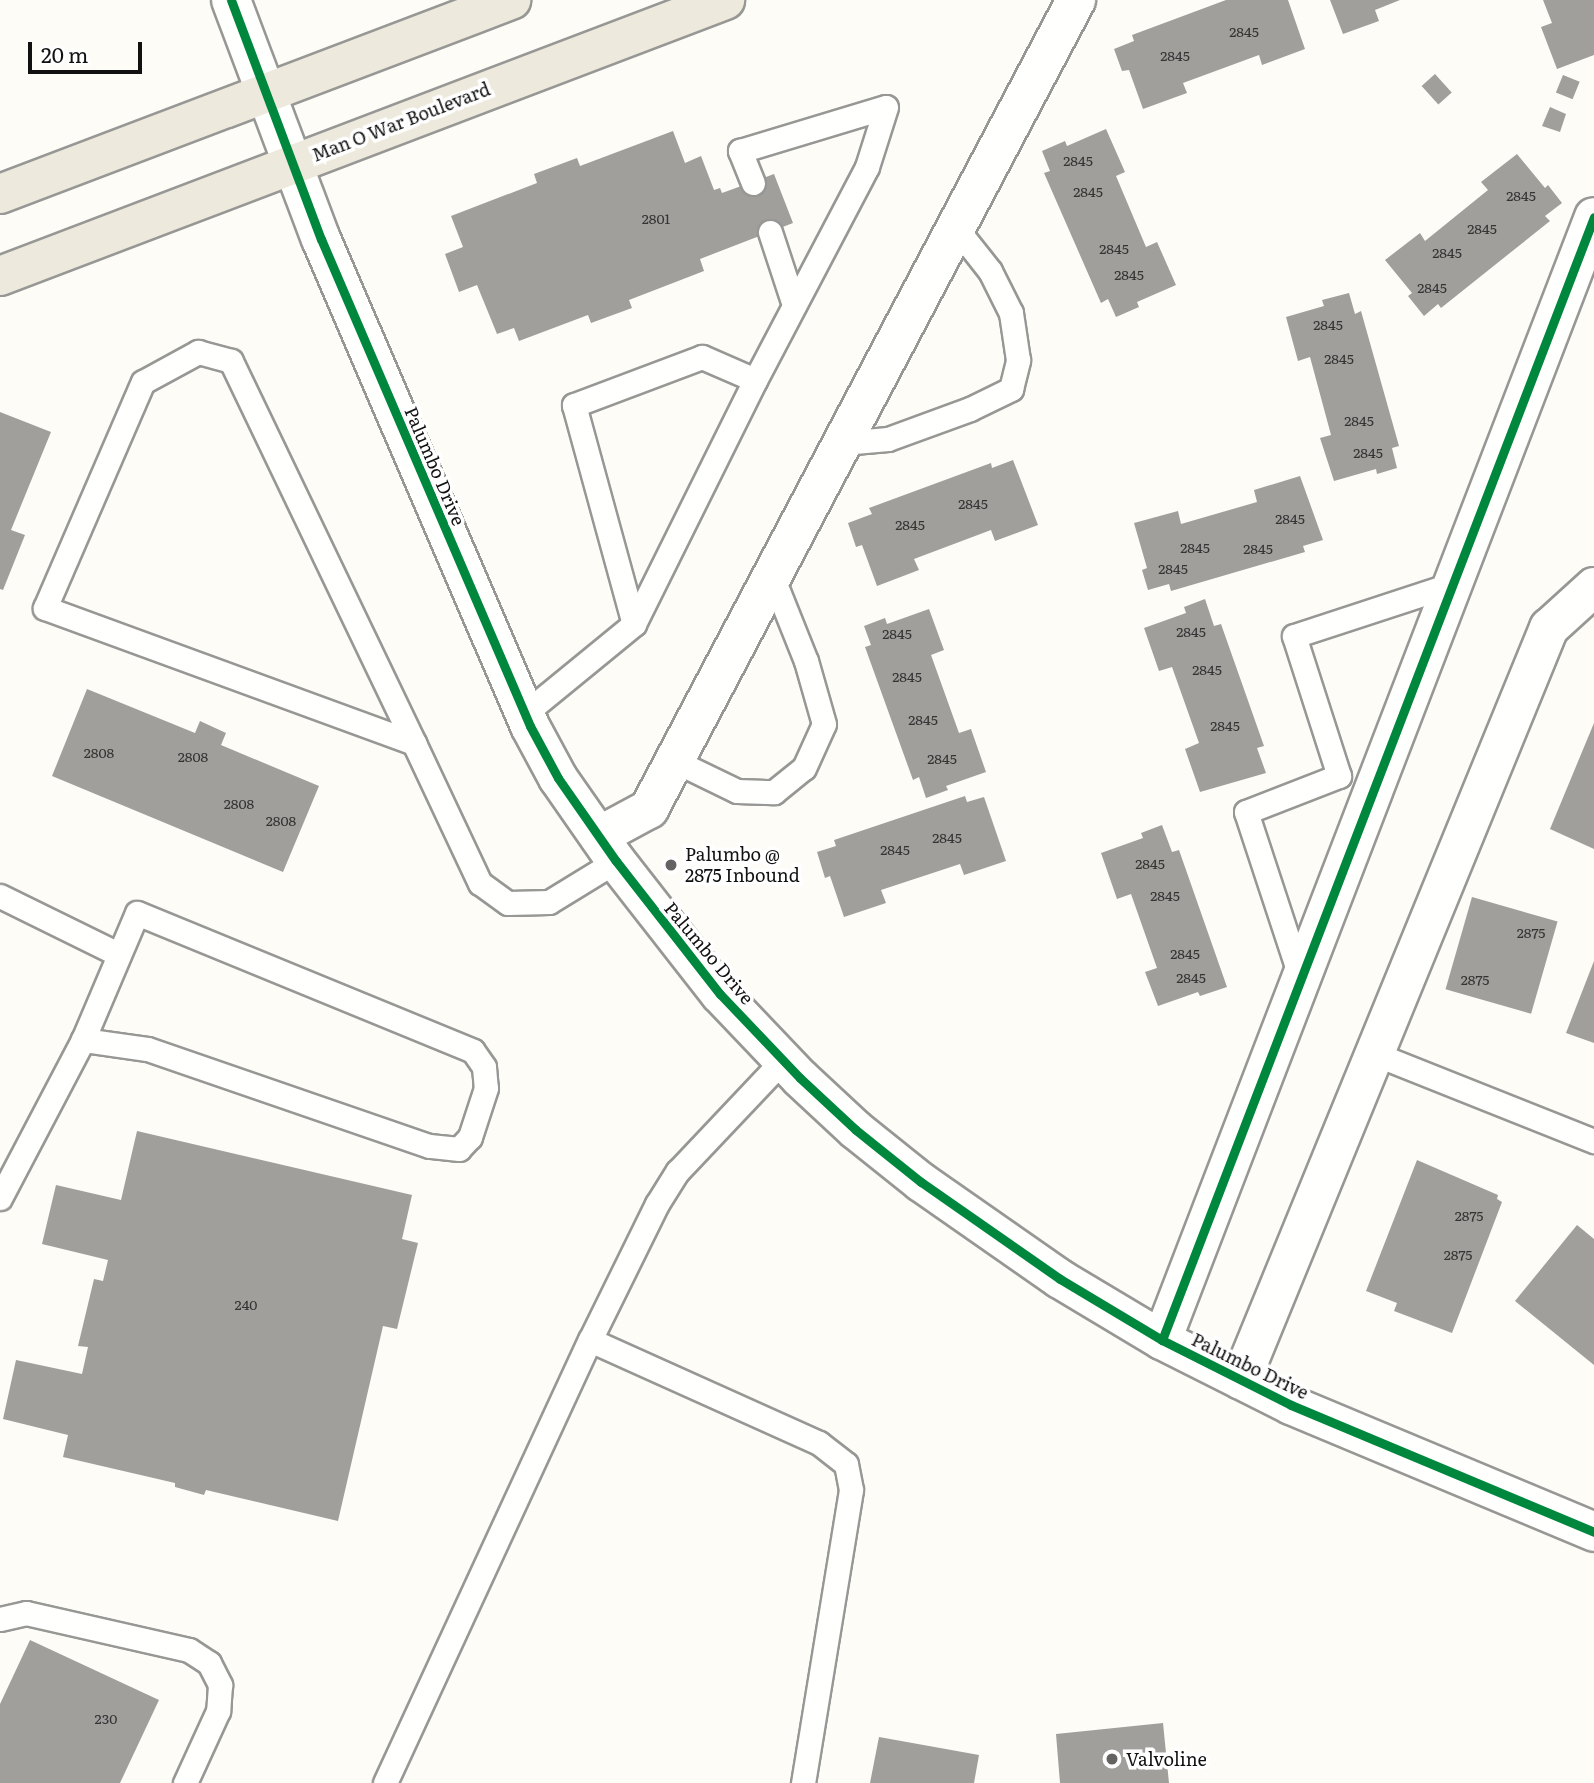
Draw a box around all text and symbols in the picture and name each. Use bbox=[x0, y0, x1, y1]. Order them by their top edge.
house number: 2845 bbox=[1229, 23, 1259, 39]
scale bar bbox=[32, 28, 145, 72]
text: 20 m bbox=[41, 38, 88, 69]
house number: 2845 bbox=[1160, 47, 1190, 63]
street label: Man O War Boulevard bbox=[309, 78, 493, 166]
house number: 2845 bbox=[1063, 152, 1093, 168]
house number: 2845 bbox=[1073, 183, 1103, 199]
house number: 2845 bbox=[1506, 187, 1536, 203]
house number: 2801 bbox=[642, 210, 670, 226]
house number: 2845 bbox=[1467, 220, 1497, 236]
house number: 2845 bbox=[1099, 240, 1129, 256]
house number: 2845 bbox=[1432, 244, 1462, 260]
house number: 2845 bbox=[1114, 266, 1144, 282]
house number: 2845 bbox=[1417, 279, 1447, 295]
house number: 2845 bbox=[1313, 316, 1343, 332]
house number: 2845 bbox=[1324, 350, 1354, 366]
street label: Palumbo Drive bbox=[400, 403, 470, 529]
house number: 2845 bbox=[1344, 412, 1374, 428]
house number: 2845 bbox=[1353, 444, 1383, 460]
house number: 2845 bbox=[958, 495, 988, 511]
house number: 2845 bbox=[1275, 510, 1305, 526]
house number: 2845 bbox=[895, 516, 925, 532]
house number: 2845 bbox=[1180, 539, 1210, 555]
house number: 2845 bbox=[1243, 540, 1273, 556]
house number: 2845 bbox=[1158, 560, 1188, 576]
house number: 2845 bbox=[1176, 623, 1206, 639]
house number: 2845 bbox=[882, 625, 912, 641]
house number: 2845 bbox=[1192, 661, 1222, 677]
house number: 2845 bbox=[892, 668, 922, 684]
house number: 2845 bbox=[908, 711, 938, 727]
house number: 2845 bbox=[1210, 717, 1240, 733]
house number: 2808 bbox=[84, 744, 114, 760]
house number: 2808 bbox=[178, 748, 208, 764]
house number: 2845 bbox=[927, 750, 957, 766]
house number: 2808 bbox=[224, 795, 254, 811]
house number: 2808 bbox=[266, 812, 296, 828]
house number: 2845 bbox=[932, 829, 962, 845]
house number: 2845 bbox=[880, 841, 910, 857]
place label: Palumbo @ 2875 Inbound bbox=[685, 844, 800, 886]
house number: 2845 bbox=[1135, 855, 1165, 871]
marker: Palumbo @ 2875 Inbound bbox=[663, 857, 679, 873]
house number: 2845 bbox=[1150, 887, 1180, 903]
street label: Palumbo Drive bbox=[660, 897, 758, 1009]
house number: 2875 bbox=[1517, 924, 1545, 940]
house number: 2845 bbox=[1170, 945, 1200, 961]
house number: 2845 bbox=[1176, 969, 1206, 985]
house number: 2875 bbox=[1461, 971, 1489, 987]
house number: 2875 bbox=[1455, 1207, 1483, 1223]
house number: 2875 bbox=[1444, 1246, 1472, 1262]
house number: 240 bbox=[235, 1296, 257, 1312]
street label: Palumbo Drive bbox=[1188, 1328, 1312, 1404]
house number: 230 bbox=[95, 1710, 117, 1726]
place label: Valvoline bbox=[1126, 1748, 1207, 1770]
marker: Valvoline bbox=[1104, 1751, 1120, 1767]

